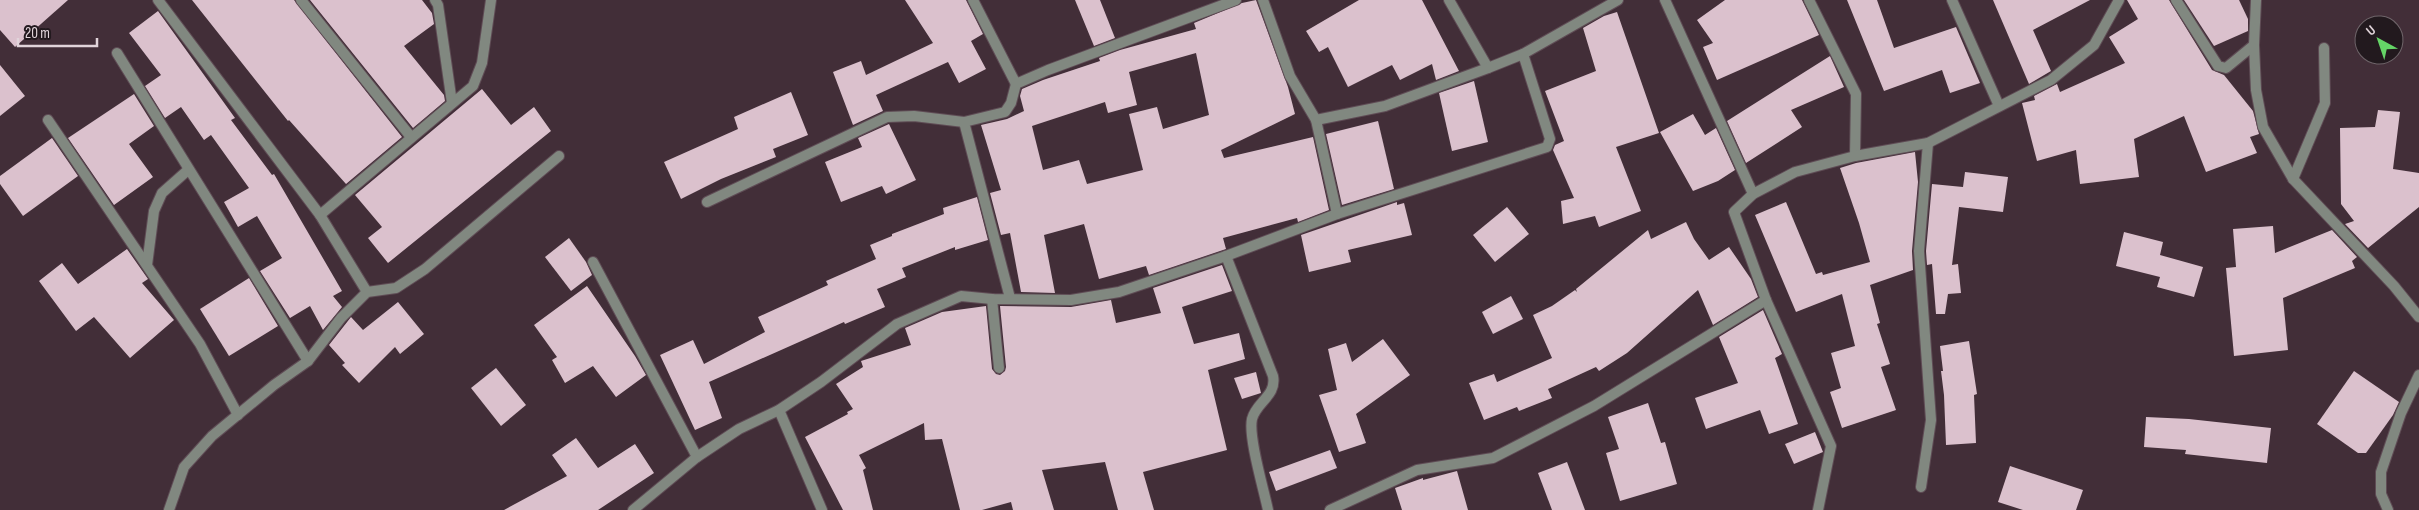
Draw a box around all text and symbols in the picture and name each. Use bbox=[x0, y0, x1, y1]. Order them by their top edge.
scale bar bbox=[18, 15, 96, 47]
north arrow bbox=[2354, 15, 2404, 65]
text: U bbox=[2363, 22, 2379, 39]
text: 20 m bbox=[25, 24, 50, 43]

